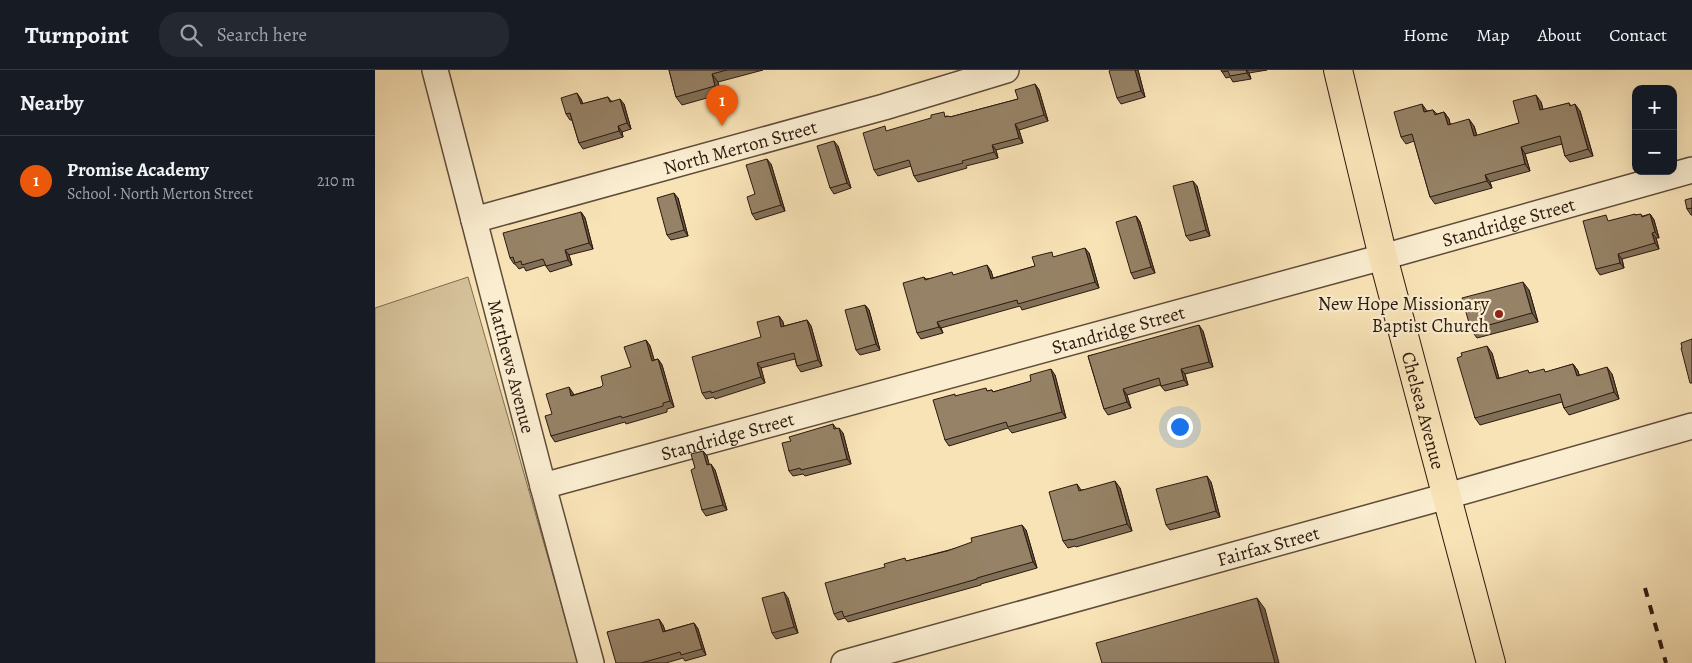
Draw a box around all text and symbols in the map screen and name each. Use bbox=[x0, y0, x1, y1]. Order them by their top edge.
search box bbox=[159, 12, 509, 57]
text: Turnpoint bbox=[25, 19, 129, 51]
icon: search bbox=[177, 21, 205, 49]
text: Search here bbox=[217, 22, 307, 48]
text: Home bbox=[1403, 23, 1448, 47]
text: Map bbox=[1476, 23, 1509, 47]
text: About bbox=[1537, 23, 1581, 47]
text: Contact bbox=[1609, 23, 1667, 47]
pin: 1 bbox=[706, 85, 738, 126]
map controls bbox=[1632, 85, 1677, 175]
button: + bbox=[1632, 85, 1677, 130]
text: Nearby bbox=[20, 89, 83, 117]
street label: North Merton Street bbox=[661, 114, 820, 181]
button: − bbox=[1632, 130, 1677, 175]
text: Promise Academy bbox=[67, 157, 209, 183]
text: 1 bbox=[33, 170, 39, 192]
text: 210 m bbox=[317, 170, 355, 192]
text: School · North Merton Street bbox=[67, 183, 253, 205]
street label: Standridge Street bbox=[1439, 192, 1578, 254]
place label: New Hope Missionary Baptist Church bbox=[1318, 291, 1490, 339]
street label: Matthews Avenue bbox=[481, 297, 541, 436]
street label: Standridge Street bbox=[1049, 300, 1188, 361]
marker: New Hope Missionary Baptist Church bbox=[1493, 308, 1505, 320]
street label: Chelsea Avenue bbox=[1395, 349, 1451, 472]
street label: Standridge Street bbox=[658, 406, 797, 467]
your location bbox=[1167, 414, 1193, 440]
street label: Fairfax Street bbox=[1214, 520, 1322, 573]

